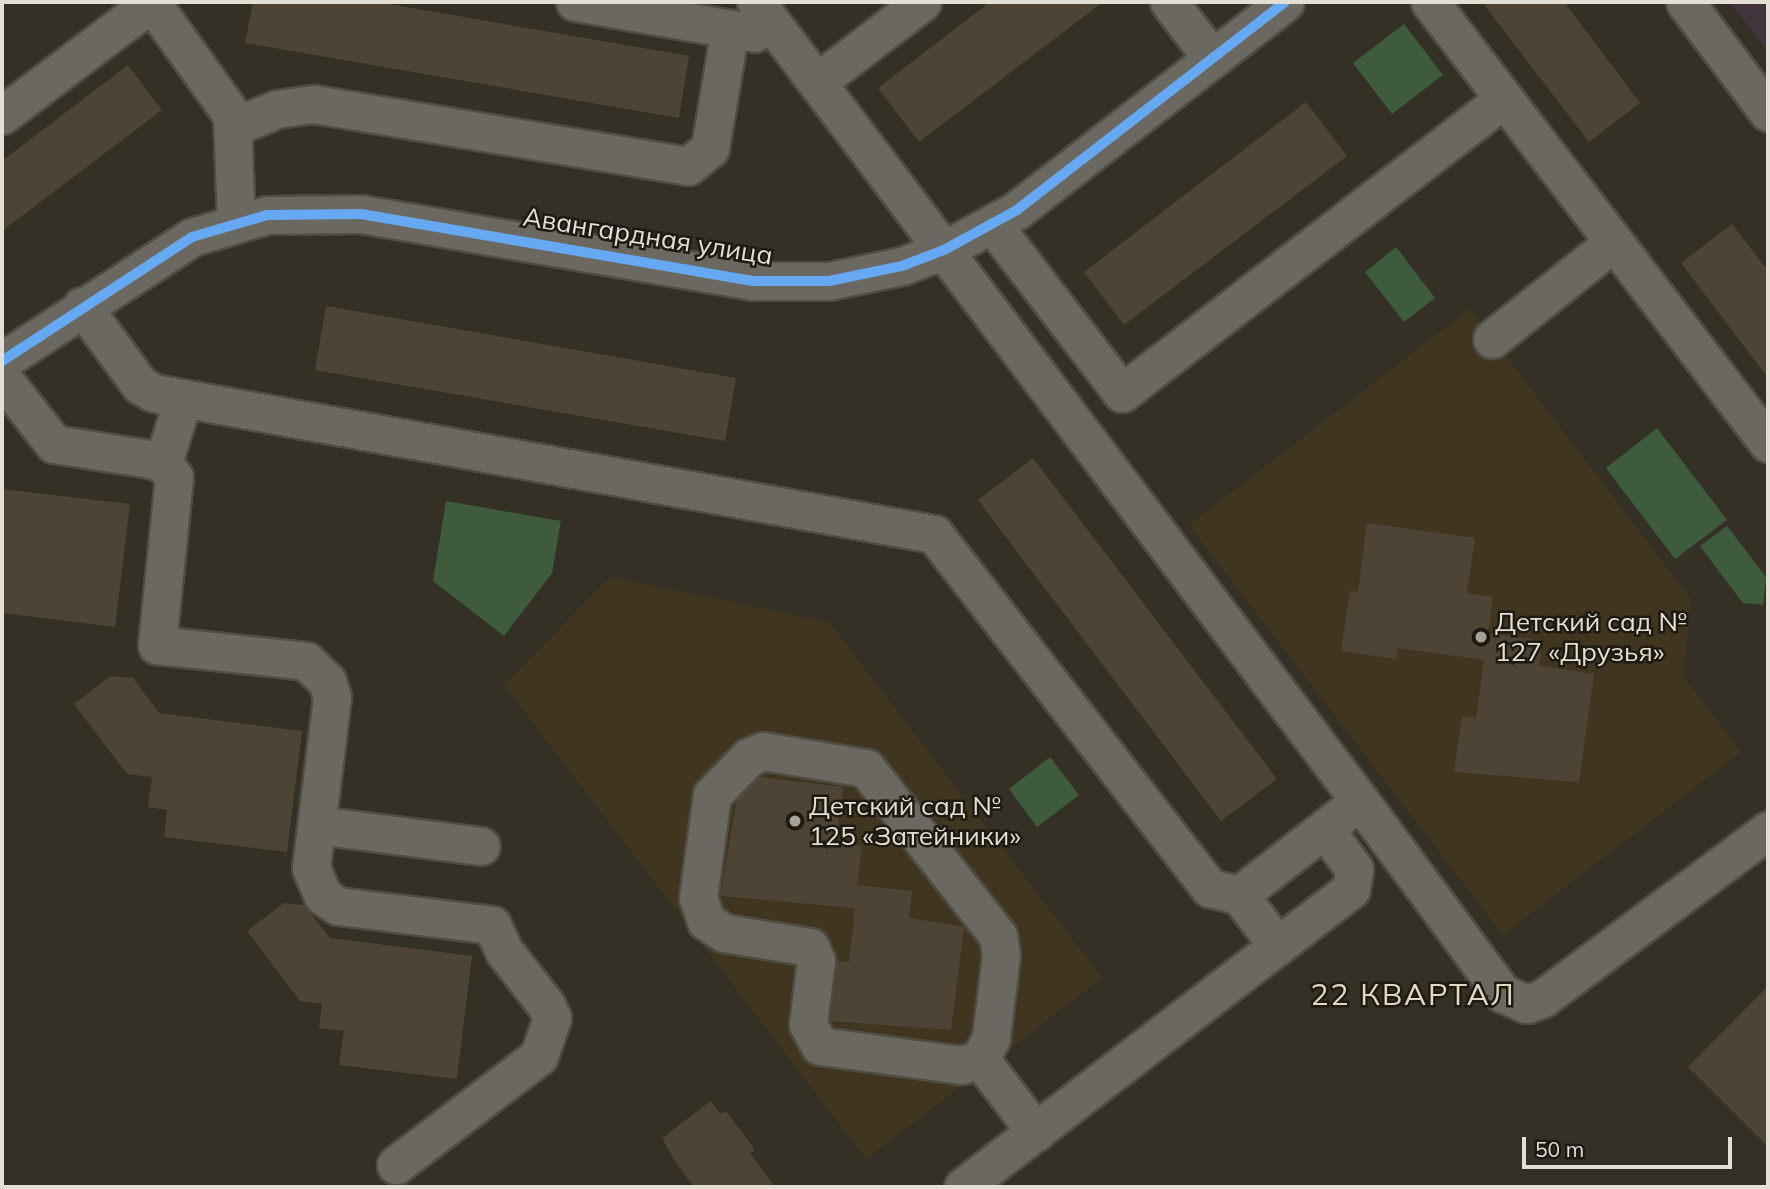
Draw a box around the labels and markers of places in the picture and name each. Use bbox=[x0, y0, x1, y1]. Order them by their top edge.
place label: Детский сад № 127 «Друзья» bbox=[1495, 606, 1687, 668]
marker: Детский сад № 127 «Друзья» bbox=[1473, 629, 1489, 645]
place label: Детский сад № 125 «Затейники» bbox=[809, 790, 1021, 852]
marker: Детский сад № 125 «Затейники» bbox=[787, 813, 803, 829]

